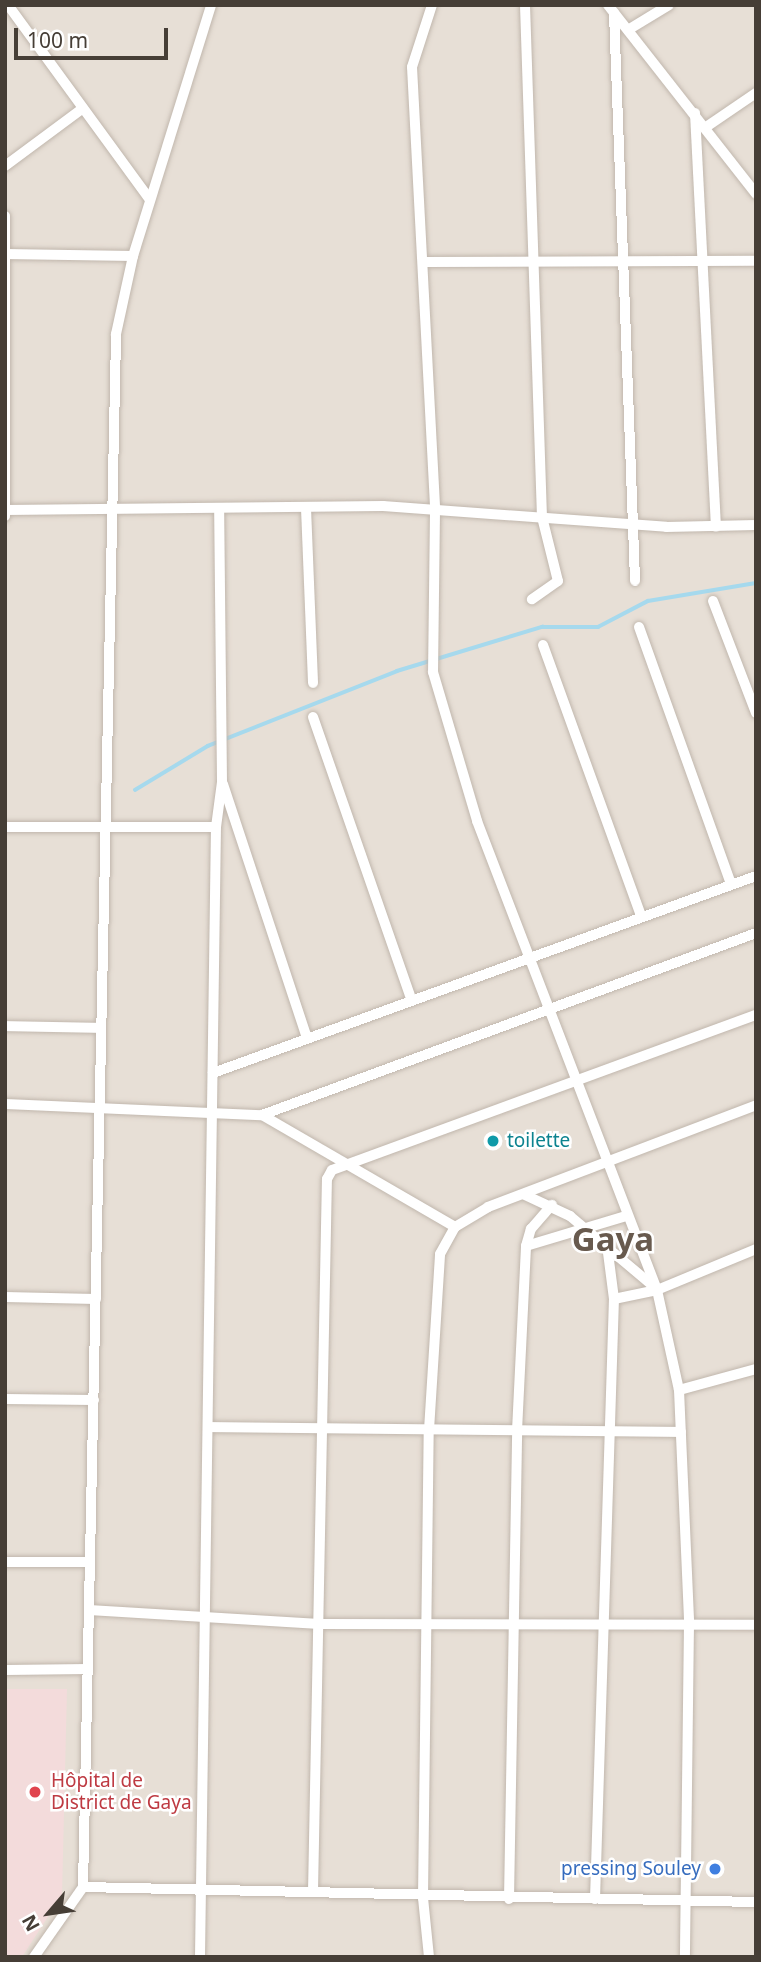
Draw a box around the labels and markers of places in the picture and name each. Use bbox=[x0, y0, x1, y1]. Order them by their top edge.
place label: toilette bbox=[507, 1130, 570, 1152]
marker: toilette bbox=[485, 1133, 501, 1149]
place label: Hôpital de District de Gaya bbox=[51, 1770, 192, 1814]
marker: Hôpital de District de Gaya bbox=[25, 1782, 45, 1802]
place label: pressing Souley bbox=[561, 1858, 701, 1880]
marker: pressing Souley bbox=[707, 1861, 723, 1877]

